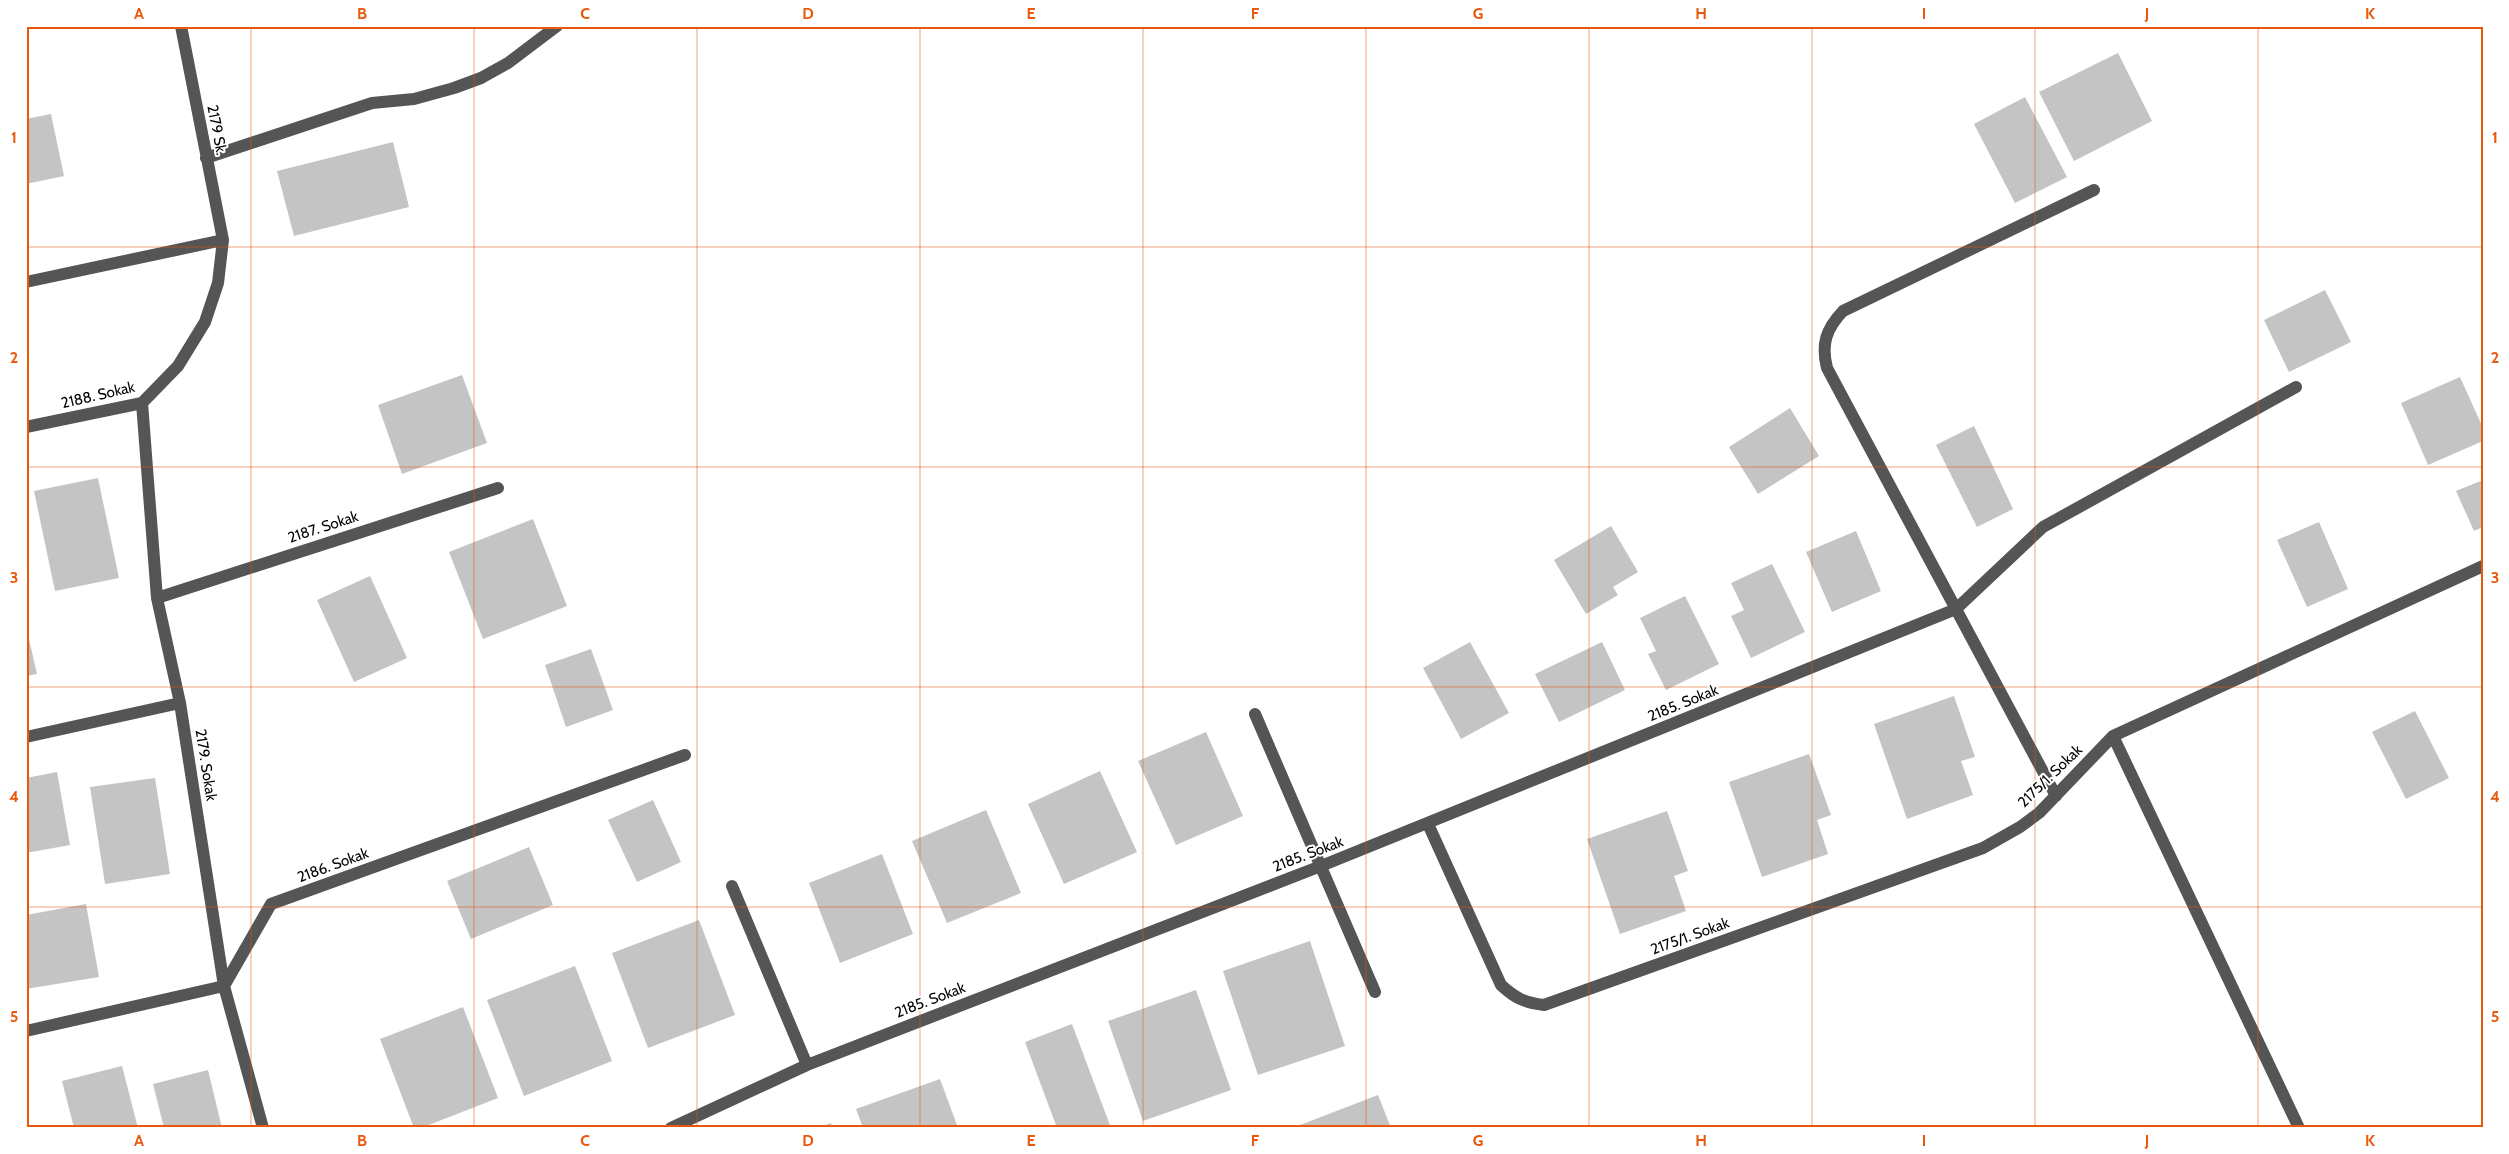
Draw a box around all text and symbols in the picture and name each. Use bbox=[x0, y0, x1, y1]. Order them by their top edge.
text: A bbox=[134, 4, 144, 23]
text: B bbox=[357, 4, 367, 23]
text: C bbox=[580, 4, 590, 23]
text: D bbox=[802, 4, 814, 23]
text: E bbox=[1026, 4, 1036, 23]
text: F bbox=[1251, 4, 1260, 23]
text: G bbox=[1473, 4, 1483, 23]
text: H bbox=[1695, 4, 1707, 23]
text: I bbox=[1922, 4, 1926, 23]
text: J bbox=[2144, 4, 2149, 23]
text: K bbox=[2365, 4, 2375, 23]
street label: 2179 Sk. bbox=[203, 103, 231, 157]
text: 1 bbox=[11, 128, 17, 147]
text: 1 bbox=[2492, 128, 2498, 147]
text: 2 bbox=[10, 348, 18, 367]
text: 2 bbox=[2491, 348, 2499, 367]
street label: 2188. Sokak bbox=[59, 378, 137, 412]
street label: 2187. Sokak bbox=[286, 507, 361, 547]
text: 3 bbox=[10, 568, 18, 587]
text: 3 bbox=[2491, 568, 2499, 587]
street label: 2185. Sokak bbox=[1645, 681, 1721, 725]
street label: 2179. Sokak bbox=[191, 728, 221, 803]
street label: 2175/1. Sokak bbox=[2014, 741, 2086, 811]
text: 4 bbox=[9, 787, 19, 806]
text: 4 bbox=[2490, 787, 2500, 806]
street label: 2185. Sokak bbox=[1270, 832, 1346, 876]
street label: 2186. Sokak bbox=[295, 844, 371, 886]
street label: 2175/1. Sokak bbox=[1648, 913, 1732, 959]
street label: 2185. Sokak bbox=[892, 978, 968, 1022]
text: 5 bbox=[10, 1007, 18, 1026]
text: 5 bbox=[2491, 1007, 2499, 1026]
text: A bbox=[134, 1131, 144, 1150]
text: B bbox=[357, 1131, 367, 1150]
text: C bbox=[580, 1131, 590, 1150]
text: D bbox=[802, 1131, 814, 1150]
text: E bbox=[1026, 1131, 1036, 1150]
text: F bbox=[1251, 1131, 1260, 1150]
text: G bbox=[1473, 1131, 1483, 1150]
text: H bbox=[1695, 1131, 1707, 1150]
text: I bbox=[1922, 1131, 1926, 1150]
text: J bbox=[2144, 1131, 2149, 1150]
text: K bbox=[2365, 1131, 2375, 1150]

